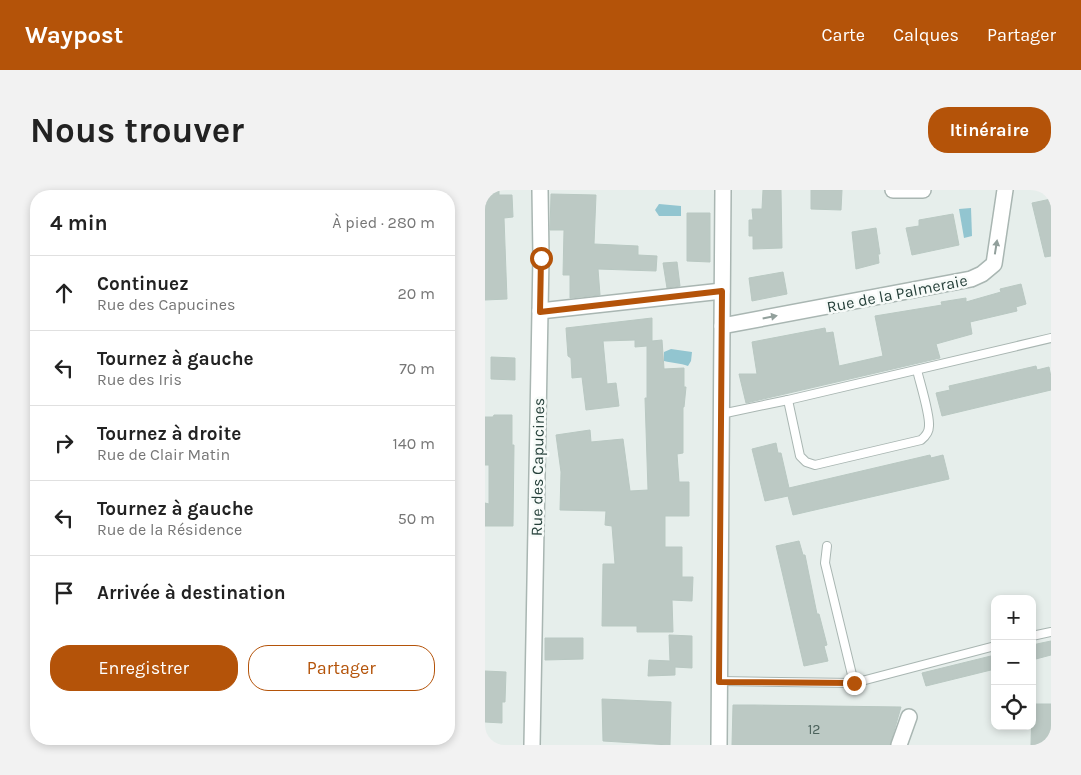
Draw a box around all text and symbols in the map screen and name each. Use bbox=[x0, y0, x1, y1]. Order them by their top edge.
text: Waypost bbox=[25, 21, 123, 49]
text: Carte bbox=[821, 24, 865, 46]
text: Calques bbox=[893, 24, 959, 46]
text: Partager bbox=[987, 24, 1056, 46]
button: Itinéraire bbox=[928, 107, 1051, 153]
text: Nous trouver bbox=[30, 110, 244, 151]
text: 4 min bbox=[50, 211, 108, 235]
text: À pied · 280 m bbox=[332, 213, 435, 232]
one-way arrow bbox=[993, 238, 1001, 254]
route start bbox=[530, 247, 553, 270]
street label: Rue de la Palmeraie bbox=[825, 271, 969, 316]
text: Continuez bbox=[97, 273, 189, 295]
icon: ahead bbox=[50, 279, 78, 307]
text: 20 m bbox=[397, 284, 435, 303]
text: Rue des Capucines bbox=[97, 295, 235, 314]
one-way arrow bbox=[762, 313, 778, 321]
text: Tournez à gauche bbox=[97, 348, 254, 370]
icon: left bbox=[50, 354, 78, 382]
text: 70 m bbox=[399, 359, 435, 378]
text: Rue des Iris bbox=[97, 370, 182, 389]
street label: Rue des Capucines bbox=[527, 398, 548, 536]
text: Tournez à droite bbox=[97, 423, 241, 445]
icon: right bbox=[50, 429, 78, 457]
text: 140 m bbox=[393, 434, 435, 453]
text: Rue de Clair Matin bbox=[97, 445, 230, 464]
text: Tournez à gauche bbox=[97, 498, 254, 520]
icon: left bbox=[50, 504, 78, 532]
text: 50 m bbox=[398, 509, 435, 528]
text: Rue de la Résidence bbox=[97, 520, 242, 539]
icon: arrive bbox=[50, 579, 78, 607]
text: Arrivée à destination bbox=[97, 582, 286, 604]
map controls bbox=[991, 595, 1036, 730]
button: + bbox=[991, 595, 1036, 640]
button: − bbox=[991, 640, 1036, 685]
button: Enregistrer bbox=[50, 645, 238, 691]
button: Partager bbox=[248, 645, 435, 691]
route end bbox=[843, 672, 866, 695]
button: locate bbox=[991, 685, 1036, 730]
house number: 12 bbox=[808, 721, 820, 738]

